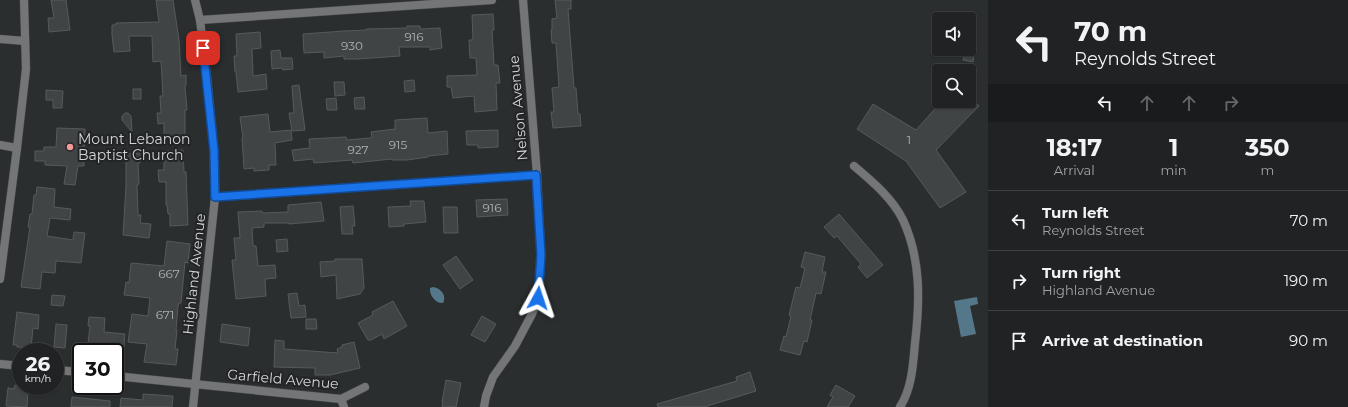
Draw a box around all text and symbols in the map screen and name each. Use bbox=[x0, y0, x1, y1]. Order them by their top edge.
map controls bbox=[932, 12, 976, 108]
button: sound bbox=[932, 12, 976, 56]
text: 70 m bbox=[1074, 14, 1147, 48]
icon: left bbox=[1008, 16, 1060, 68]
house number: 916 bbox=[405, 29, 423, 44]
pin bbox=[186, 31, 220, 65]
icon: arrive bbox=[192, 37, 214, 59]
house number: 930 bbox=[341, 38, 363, 53]
text: Reynolds Street bbox=[1074, 48, 1216, 70]
street label: Nelson Avenue bbox=[504, 55, 532, 161]
button: search bbox=[932, 64, 976, 108]
icon: left bbox=[1094, 92, 1116, 114]
icon: ahead bbox=[1136, 92, 1158, 114]
icon: ahead bbox=[1178, 92, 1200, 114]
icon: right bbox=[1220, 92, 1242, 114]
place label: Mount Lebanon Baptist Church bbox=[78, 130, 190, 164]
house number: 1 bbox=[907, 132, 911, 147]
text: 18:17 bbox=[1046, 133, 1102, 162]
text: 1 bbox=[1169, 133, 1178, 162]
text: 350 bbox=[1245, 133, 1290, 162]
house number: 915 bbox=[389, 137, 407, 152]
marker: Mount Lebanon Baptist Church bbox=[65, 142, 75, 152]
house number: 927 bbox=[347, 142, 369, 157]
text: Arrival bbox=[1054, 162, 1095, 178]
text: min bbox=[1161, 162, 1187, 178]
text: m bbox=[1260, 162, 1274, 178]
house number: 916 bbox=[483, 200, 501, 215]
text: Turn left bbox=[1042, 203, 1109, 222]
icon: left bbox=[1008, 210, 1030, 232]
text: 70 m bbox=[1290, 211, 1328, 230]
street label: Highland Avenue bbox=[179, 213, 209, 335]
text: Reynolds Street bbox=[1042, 222, 1145, 238]
text: Turn right bbox=[1042, 263, 1121, 282]
house number: 667 bbox=[158, 266, 180, 281]
icon: right bbox=[1008, 270, 1030, 292]
text: 190 m bbox=[1284, 271, 1328, 290]
position arrow bbox=[517, 277, 559, 319]
text: Highland Avenue bbox=[1042, 282, 1155, 298]
house number: 671 bbox=[156, 307, 174, 322]
icon: arrive bbox=[1008, 330, 1030, 352]
text: Arrive at destination bbox=[1042, 331, 1203, 350]
text: 90 m bbox=[1289, 331, 1328, 350]
speed limit sign: 30 bbox=[72, 343, 124, 395]
text: 26 bbox=[26, 352, 50, 376]
street label: Garfield Avenue bbox=[227, 365, 339, 393]
text: km/h bbox=[25, 372, 51, 385]

